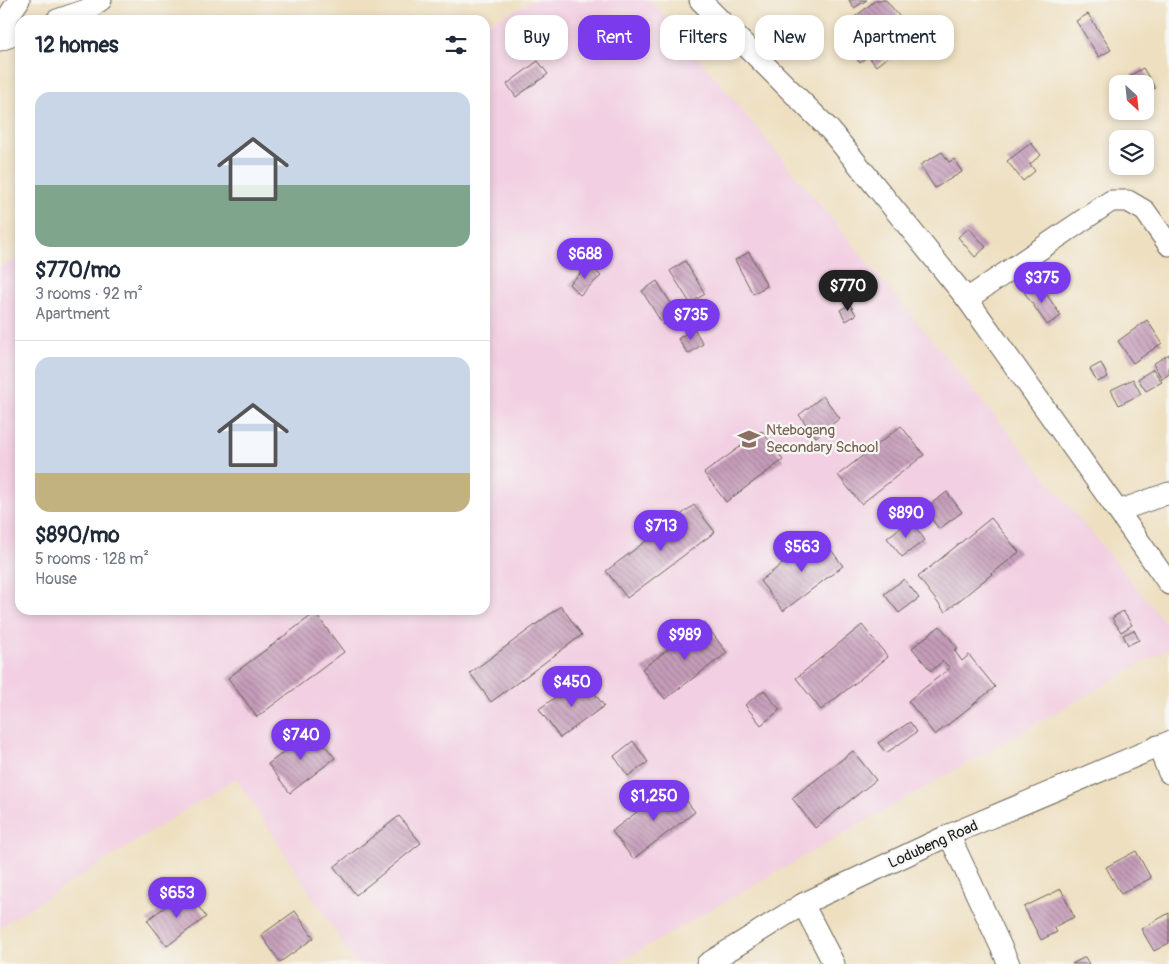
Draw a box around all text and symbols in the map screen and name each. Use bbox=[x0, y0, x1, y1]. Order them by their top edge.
chip: Buy bbox=[505, 15, 568, 60]
chip: Rent bbox=[578, 15, 650, 60]
chip: Filters bbox=[660, 15, 745, 60]
chip: New bbox=[755, 15, 824, 60]
chip: Apartment bbox=[834, 15, 954, 60]
icon: filters bbox=[442, 31, 470, 59]
text: 12 homes bbox=[35, 32, 118, 59]
north arrow bbox=[1109, 75, 1154, 120]
map controls bbox=[1109, 75, 1154, 175]
icon: home bbox=[208, 124, 298, 214]
button: layers bbox=[1109, 130, 1154, 175]
pin: $688 bbox=[555, 238, 615, 280]
text: $688 bbox=[568, 244, 602, 264]
text: $770/mo bbox=[35, 257, 120, 284]
pin: $375 bbox=[1012, 262, 1072, 304]
text: $375 bbox=[1025, 268, 1059, 288]
pin: $770 bbox=[818, 270, 878, 312]
text: $770 bbox=[830, 276, 866, 296]
text: 3 rooms · 92 m² bbox=[35, 284, 143, 304]
pin: $735 bbox=[661, 298, 721, 341]
text: Apartment bbox=[35, 304, 110, 324]
text: $735 bbox=[674, 305, 708, 325]
icon: home bbox=[208, 390, 298, 480]
place label: Ntebogang Secondary School bbox=[766, 421, 879, 457]
school or university icon: Ntebogang Secondary School bbox=[736, 426, 762, 452]
pin: $890 bbox=[876, 496, 936, 539]
text: $890 bbox=[888, 503, 924, 523]
pin: $713 bbox=[631, 510, 691, 552]
text: $713 bbox=[645, 516, 677, 536]
text: $890/mo bbox=[35, 522, 120, 549]
pin: $563 bbox=[772, 530, 832, 573]
text: $563 bbox=[784, 537, 820, 557]
text: 5 rooms · 128 m² bbox=[35, 549, 149, 569]
text: House bbox=[35, 569, 77, 589]
pin: $989 bbox=[655, 618, 715, 661]
text: $989 bbox=[668, 625, 702, 645]
pin: $450 bbox=[542, 666, 602, 708]
text: $450 bbox=[553, 672, 591, 692]
pin: $740 bbox=[271, 718, 331, 761]
text: $740 bbox=[282, 725, 320, 745]
pin: $1,250 bbox=[613, 780, 695, 822]
text: $1,250 bbox=[630, 786, 678, 806]
street label: Lodubeng Road bbox=[885, 816, 981, 873]
pin: $653 bbox=[147, 876, 207, 919]
text: $653 bbox=[159, 883, 195, 903]

